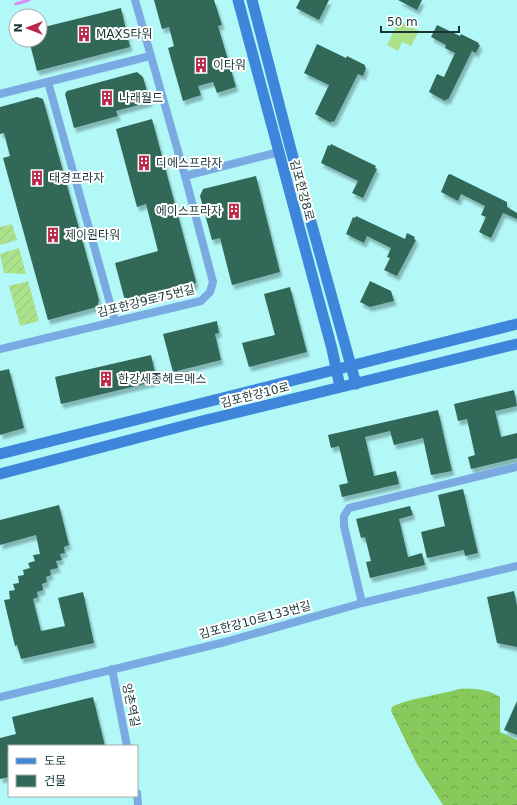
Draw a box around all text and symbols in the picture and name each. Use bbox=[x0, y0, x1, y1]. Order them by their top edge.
north arrow bbox=[8, 8, 48, 48]
scale bar bbox=[381, 8, 459, 34]
text: 50 m bbox=[387, 15, 418, 29]
text: N bbox=[12, 23, 25, 33]
building icon: MAXS타워 bbox=[75, 25, 93, 43]
place label: MAXS타워 bbox=[96, 27, 152, 41]
building icon: 이타워 bbox=[192, 56, 210, 74]
place label: 이타워 bbox=[213, 58, 246, 72]
building icon: 나래월드 bbox=[98, 89, 116, 107]
place label: 나래월드 bbox=[119, 91, 163, 105]
building icon: 디에스프라자 bbox=[135, 154, 153, 172]
place label: 디에스프라자 bbox=[156, 156, 222, 170]
street label: 김포한강8로 bbox=[287, 158, 317, 222]
building icon: 태경프라자 bbox=[28, 169, 46, 187]
place label: 태경프라자 bbox=[49, 171, 104, 185]
building icon: 에이스프라자 bbox=[225, 202, 243, 220]
place label: 에이스프라자 bbox=[156, 204, 222, 218]
building icon: 제이원타워 bbox=[44, 226, 62, 244]
place label: 제이원타워 bbox=[65, 228, 120, 242]
street label: 김포한강9로75번길 bbox=[96, 282, 196, 320]
building icon: 한강세종헤르메스 bbox=[97, 370, 115, 388]
place label: 한강세종헤르메스 bbox=[118, 372, 206, 386]
street label: 김포한강10로 bbox=[219, 380, 291, 410]
street label: 김포한강10로133번길 bbox=[197, 598, 313, 642]
street label: 양촌역길 bbox=[120, 682, 142, 728]
legend bbox=[8, 745, 138, 797]
text: 도로 bbox=[44, 754, 66, 768]
text: 건물 bbox=[44, 774, 66, 788]

